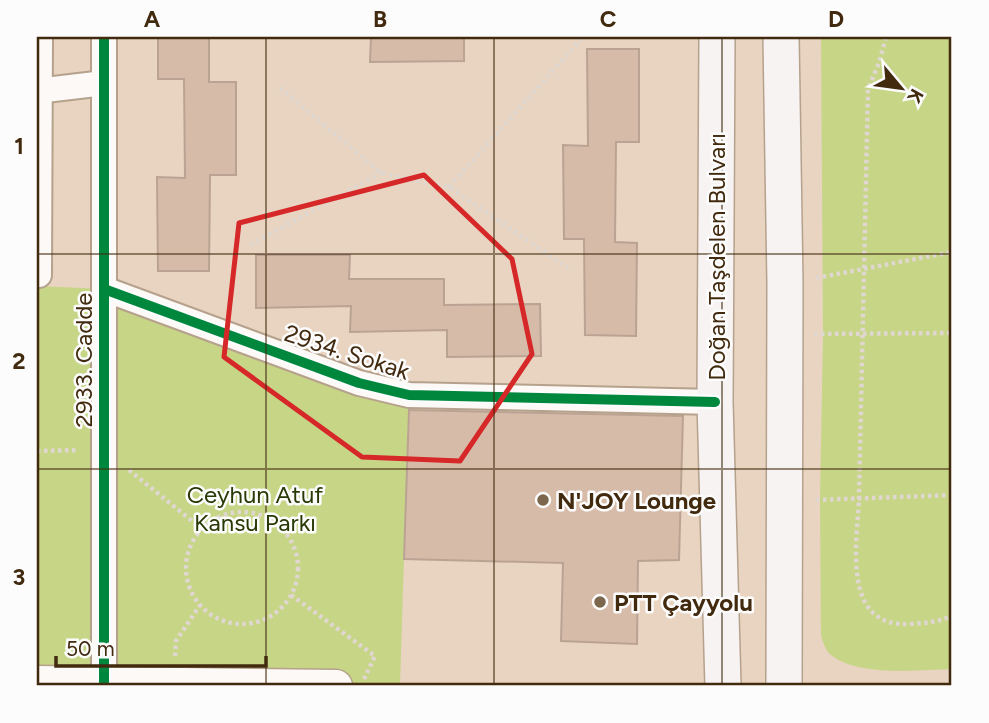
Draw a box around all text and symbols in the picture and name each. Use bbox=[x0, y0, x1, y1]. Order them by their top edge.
text: A bbox=[144, 5, 161, 33]
text: B bbox=[373, 5, 387, 33]
text: C bbox=[600, 5, 617, 33]
text: D bbox=[828, 5, 844, 33]
north arrow bbox=[866, 52, 936, 122]
text: K bbox=[902, 85, 929, 107]
text: 1 bbox=[14, 132, 24, 160]
street label: Doğan Taşdelen Bulvarı bbox=[702, 133, 731, 381]
street label: 2933. Cadde bbox=[69, 293, 98, 427]
street label: 2934. Sokak bbox=[281, 318, 414, 386]
text: 2 bbox=[12, 347, 26, 375]
park label: Ceyhun Atuf Kansu Parkı bbox=[187, 480, 323, 537]
place label: N'JOY Lounge bbox=[557, 486, 716, 515]
marker: N'JOY Lounge bbox=[535, 492, 551, 508]
text: 3 bbox=[13, 563, 25, 591]
place label: PTT Çayyolu bbox=[614, 588, 753, 617]
marker: PTT Çayyolu bbox=[592, 594, 608, 610]
scale bar bbox=[56, 625, 266, 669]
text: 50 m bbox=[66, 636, 115, 661]

